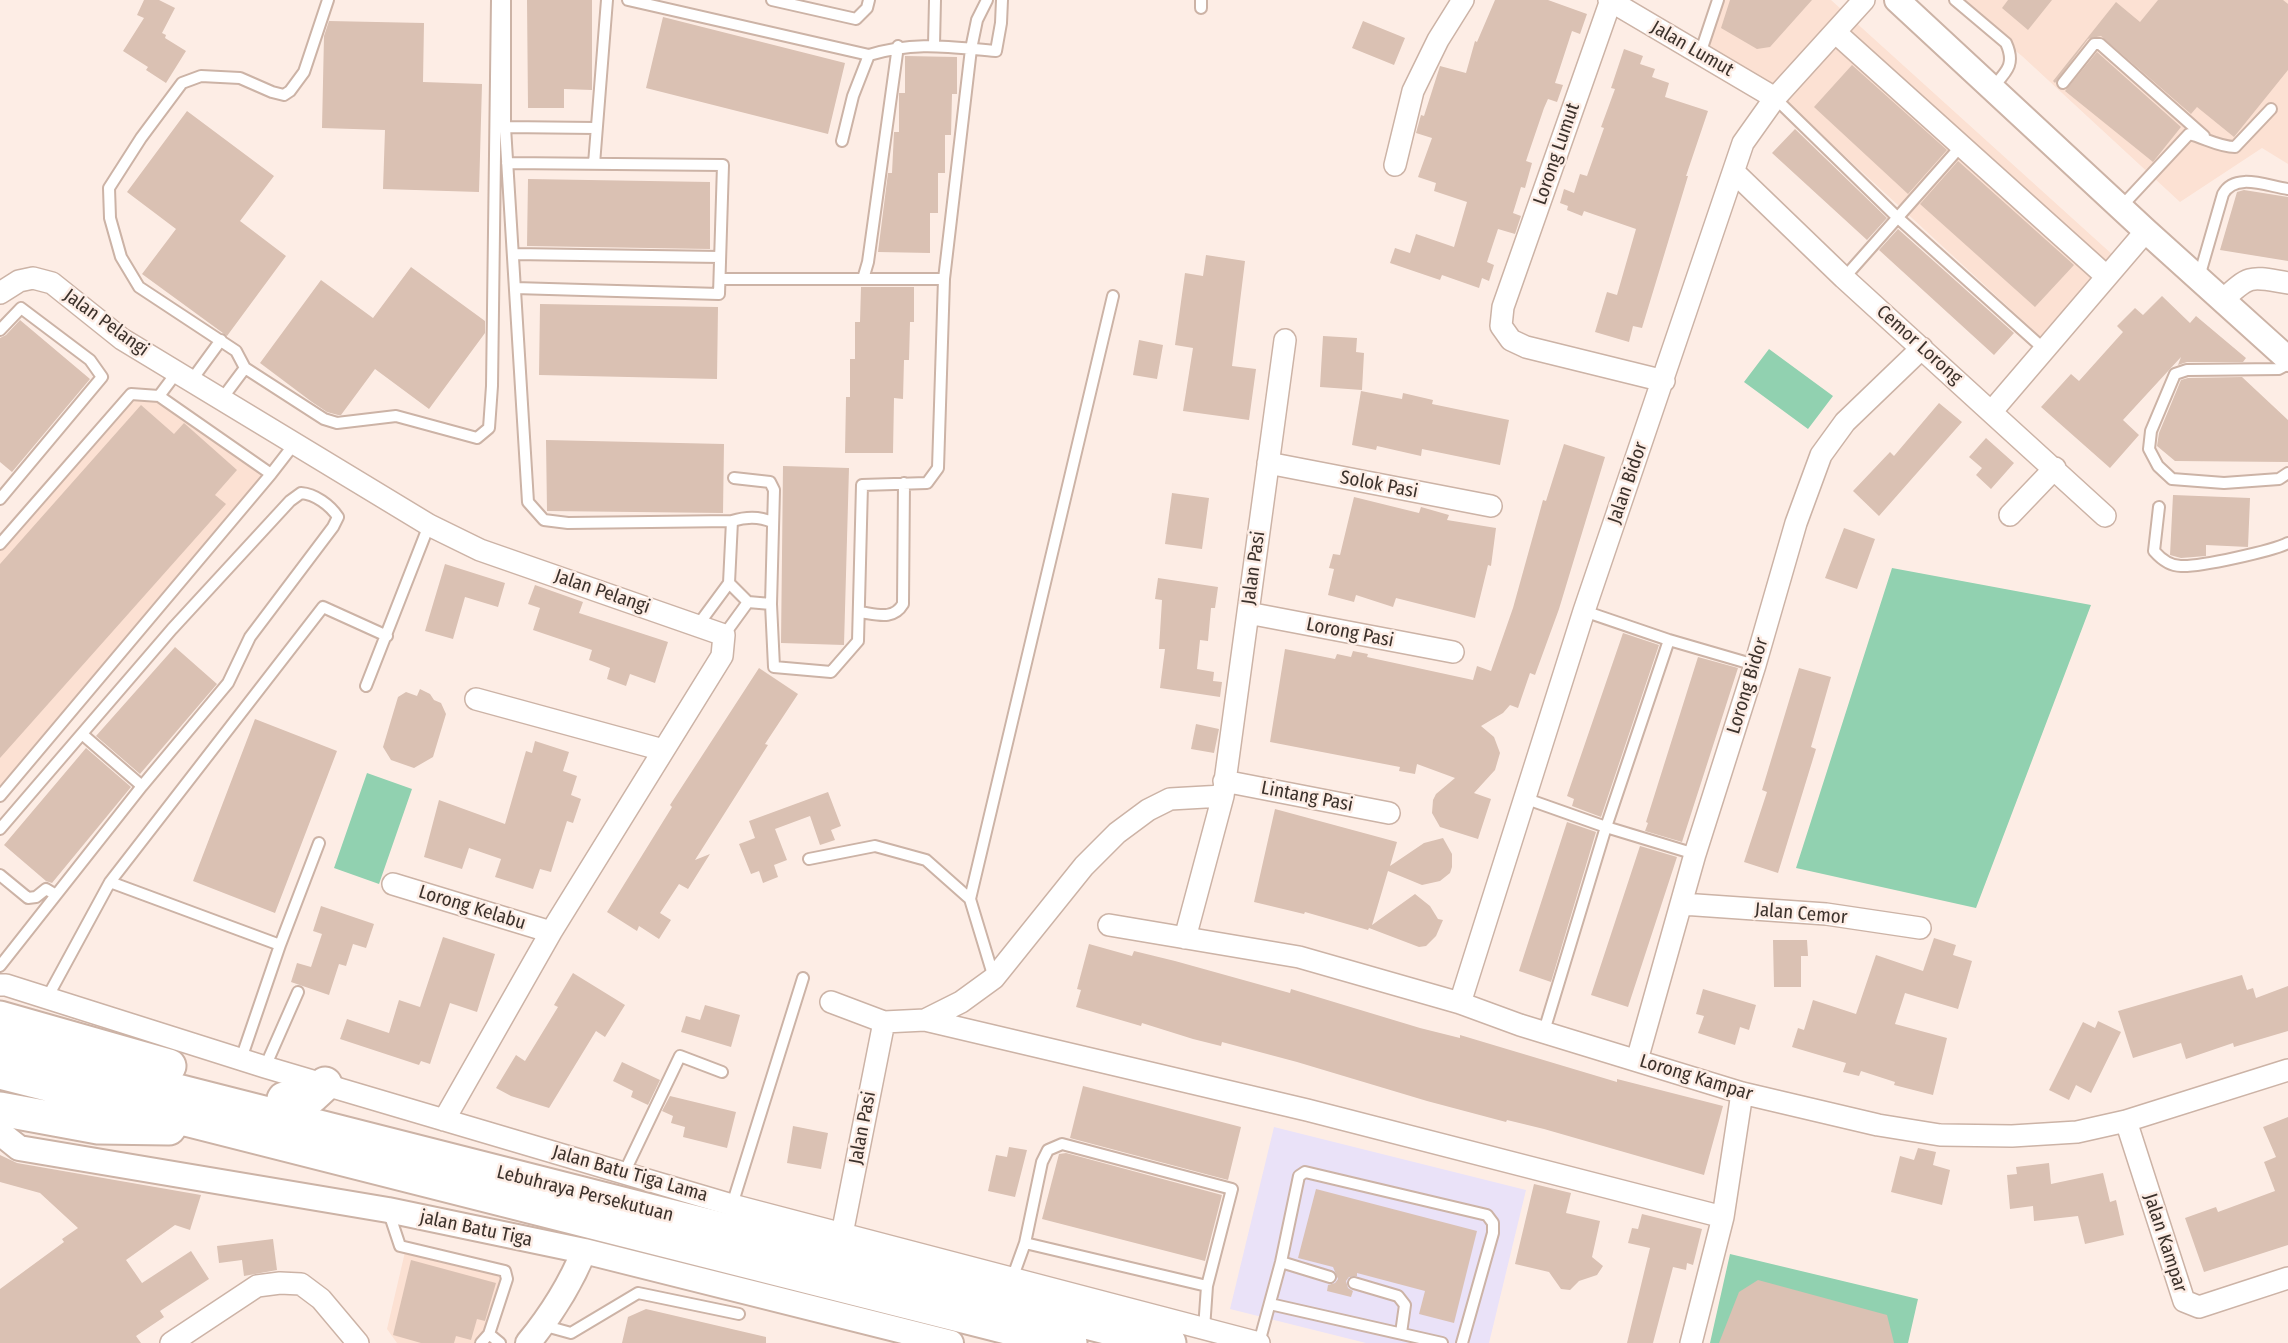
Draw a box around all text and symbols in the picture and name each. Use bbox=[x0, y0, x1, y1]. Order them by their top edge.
street label: Jalan Lumut bbox=[1647, 16, 1737, 82]
street label: Lorong Lumut bbox=[1529, 100, 1585, 208]
street label: Jalan Pelangi bbox=[59, 284, 153, 362]
street label: Cemor Lorong bbox=[1871, 301, 1967, 389]
street label: Jalan Bidor bbox=[1603, 439, 1653, 527]
street label: Solok Pasi bbox=[1338, 466, 1420, 504]
street label: Jalan Pasi bbox=[1238, 530, 1270, 606]
street label: Jalan Pelangi bbox=[551, 565, 653, 619]
street label: Lorong Pasi bbox=[1304, 613, 1396, 653]
street label: Lorong Bidor bbox=[1723, 635, 1773, 737]
street label: Lintang Pasi bbox=[1259, 777, 1355, 817]
street label: Lorong Kelabu bbox=[416, 881, 528, 935]
street label: Jalan Cemor bbox=[1754, 899, 1848, 929]
street label: Lorong Kampar bbox=[1637, 1050, 1755, 1106]
street label: Jalan Pasi bbox=[845, 1089, 881, 1167]
street label: Jalan Batu Tiga Lama bbox=[550, 1141, 710, 1207]
street label: Lebuhraya Persekutuan bbox=[494, 1161, 676, 1227]
street label: Jalan Kampar bbox=[2138, 1191, 2192, 1295]
street label: jalan Batu Tiga bbox=[418, 1206, 534, 1252]

